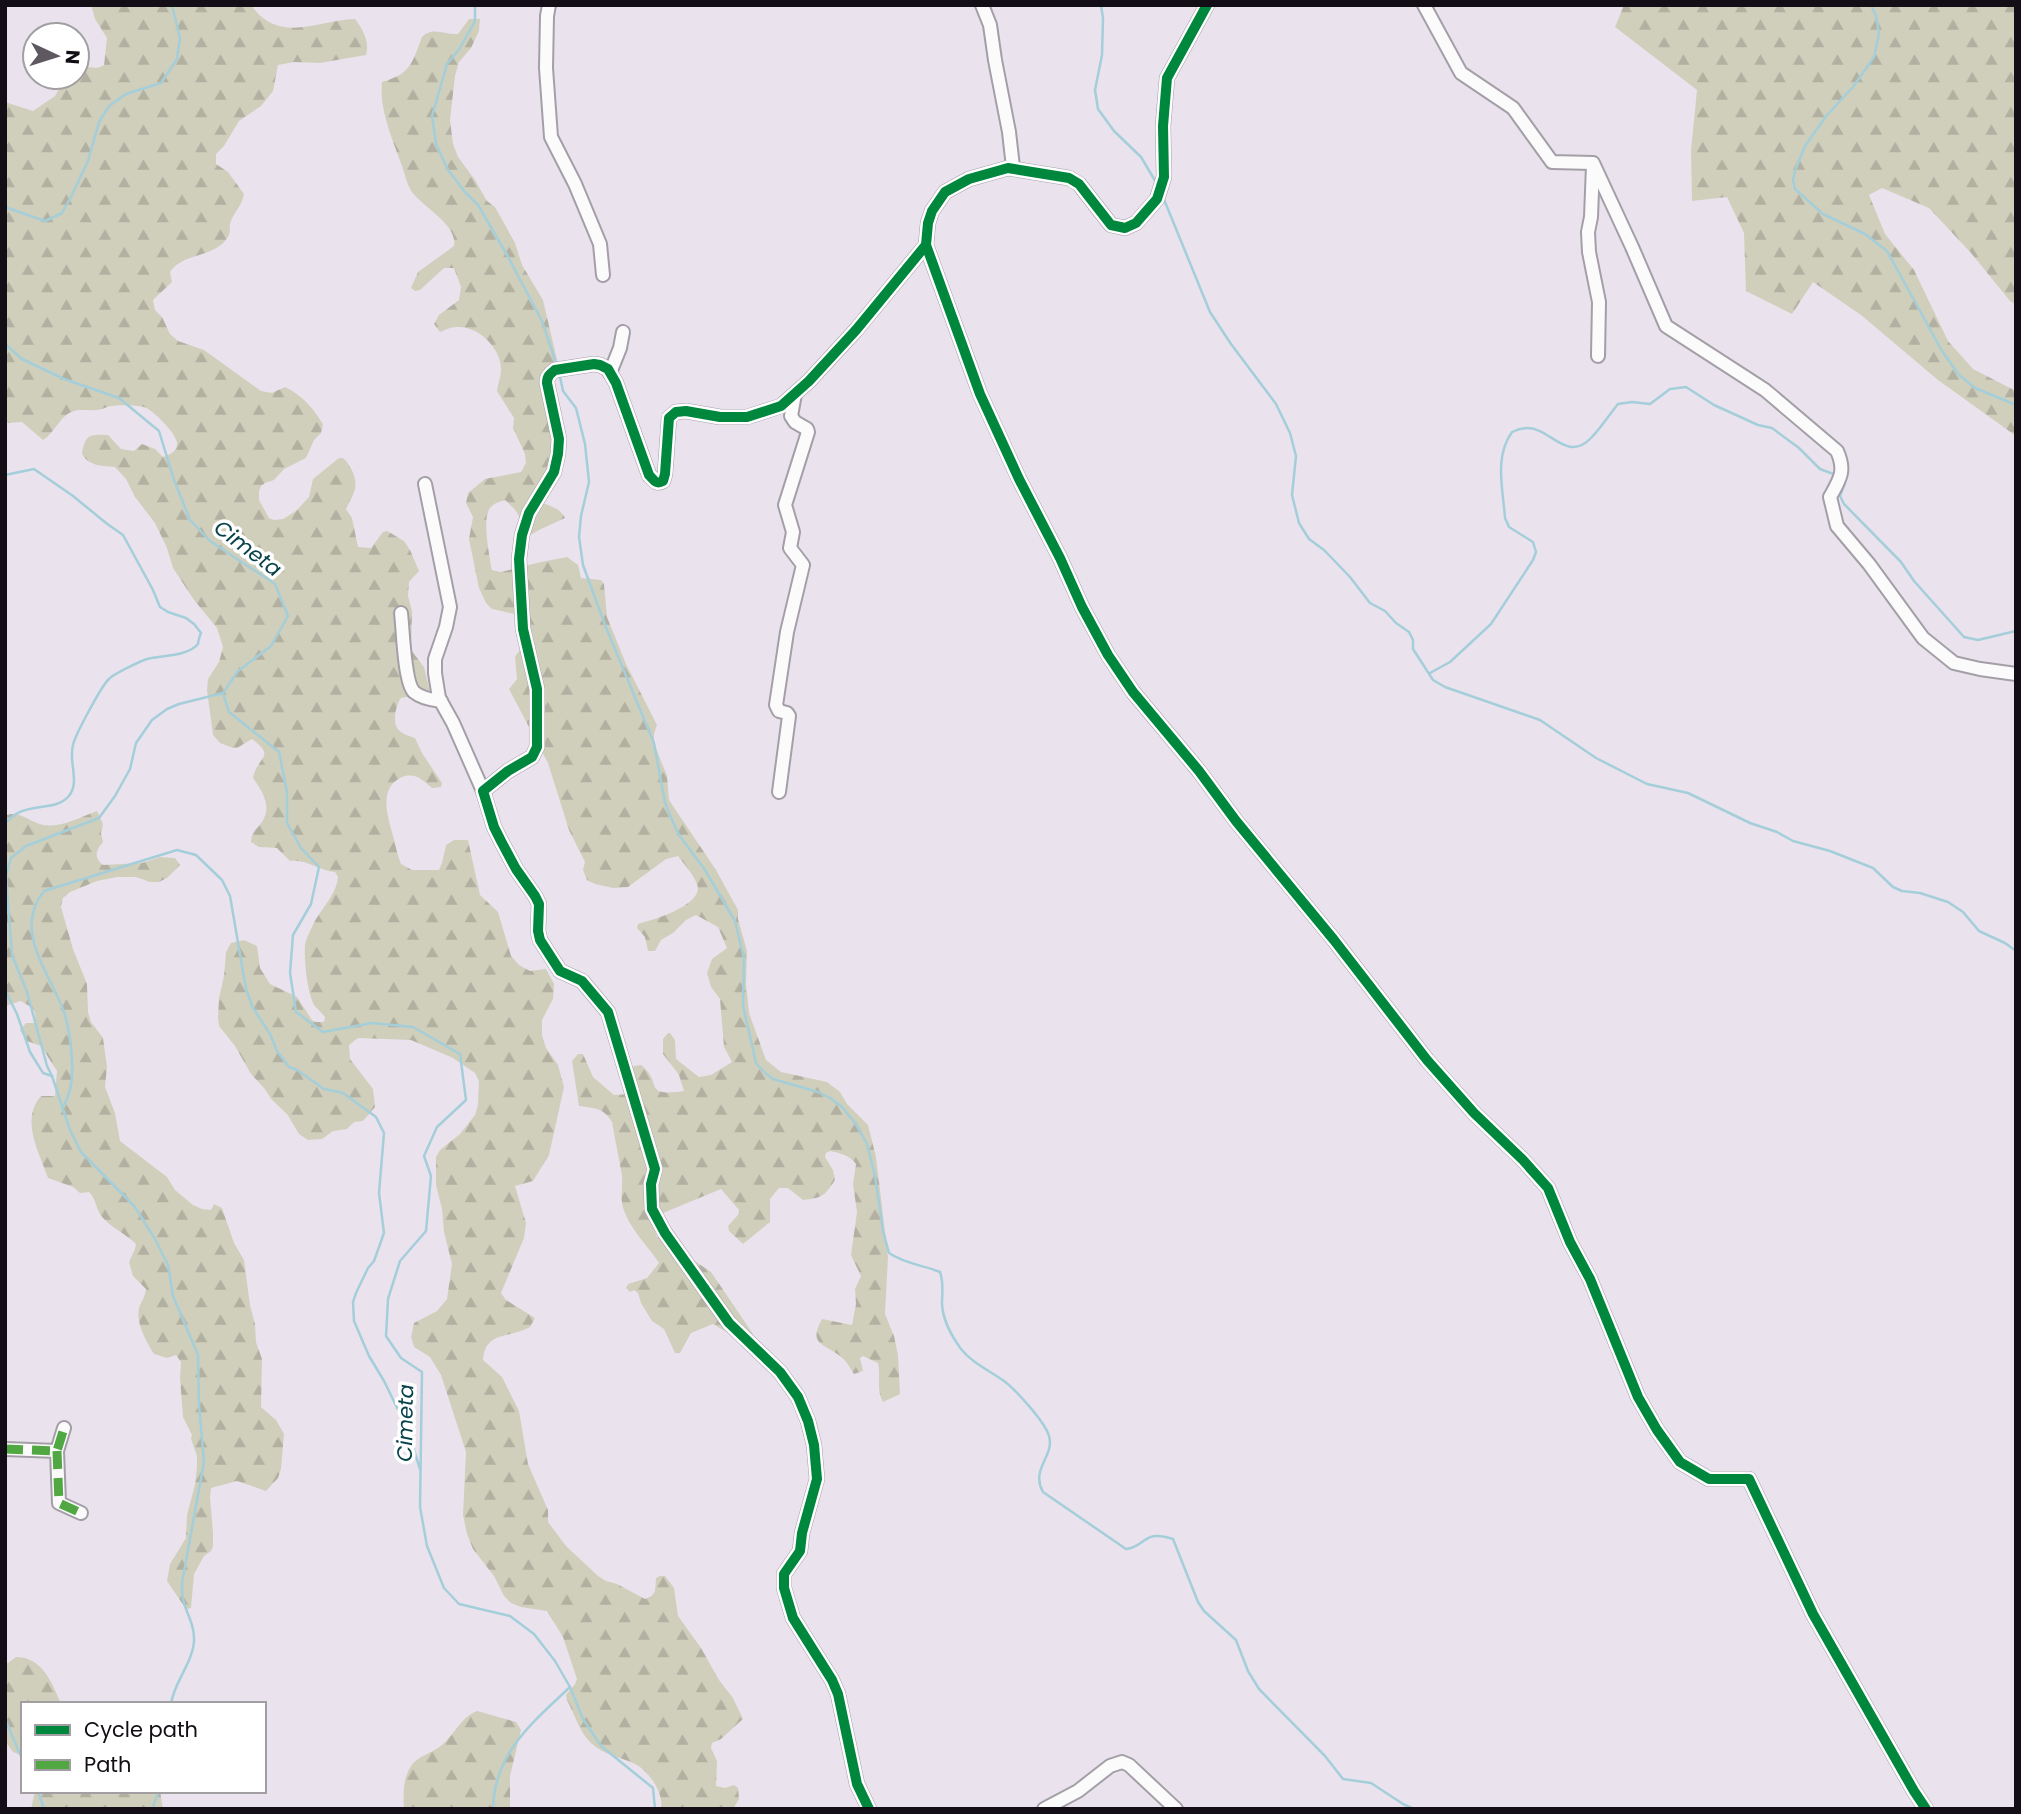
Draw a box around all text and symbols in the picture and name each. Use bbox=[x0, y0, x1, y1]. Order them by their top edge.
north arrow bbox=[21, 21, 91, 91]
text: N bbox=[58, 49, 86, 65]
water label: Cimeta bbox=[208, 513, 288, 583]
water label: Cimeta bbox=[390, 1384, 420, 1462]
legend bbox=[21, 1702, 266, 1793]
text: Cycle path bbox=[84, 1715, 198, 1744]
text: Path bbox=[84, 1750, 131, 1779]

